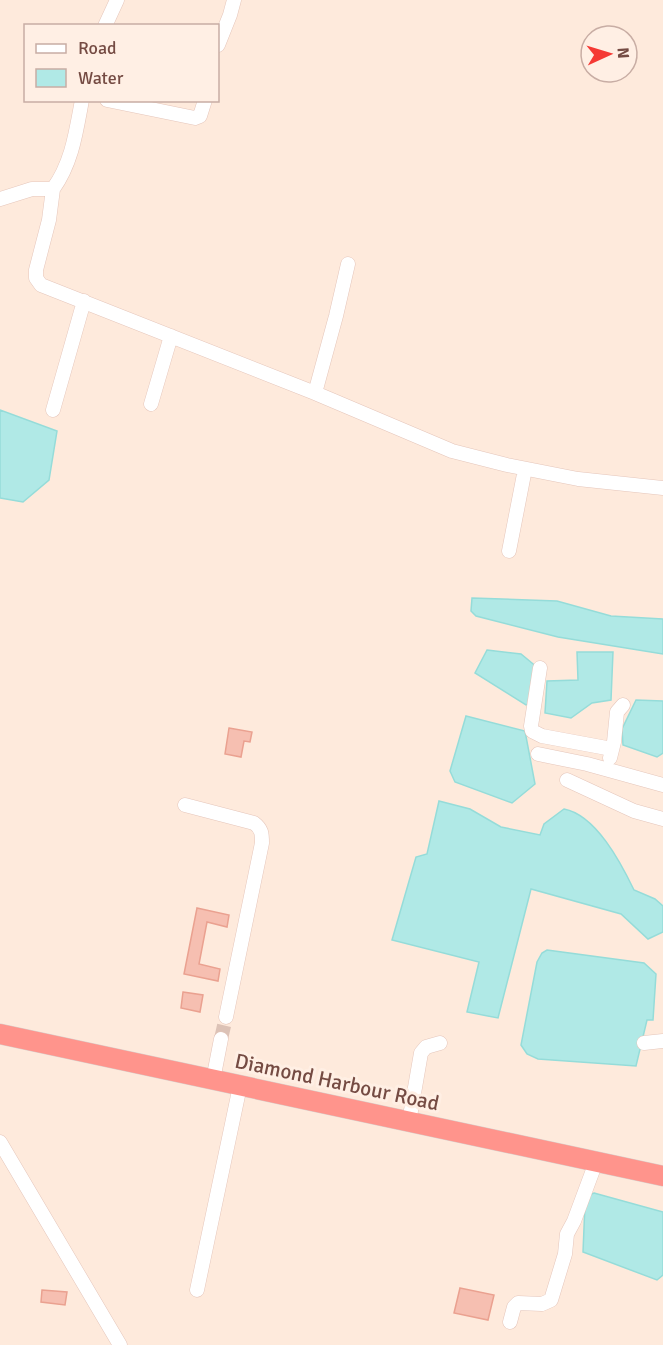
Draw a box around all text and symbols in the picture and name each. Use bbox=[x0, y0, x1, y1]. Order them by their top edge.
legend bbox=[24, 24, 219, 102]
north arrow bbox=[579, 24, 639, 84]
text: Road bbox=[78, 37, 117, 59]
text: N bbox=[613, 47, 633, 59]
text: Water bbox=[78, 67, 124, 89]
street label: Diamond Harbour Road bbox=[233, 1048, 441, 1116]

